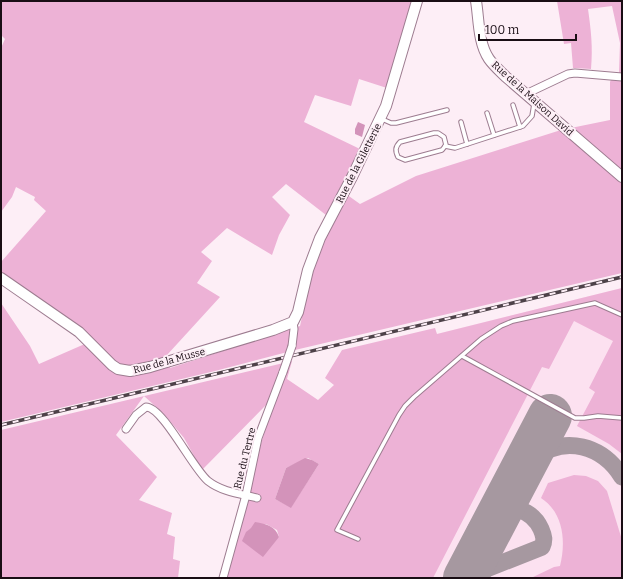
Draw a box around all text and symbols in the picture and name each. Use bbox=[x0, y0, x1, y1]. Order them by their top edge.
scale bar bbox=[479, 16, 576, 42]
text: 100 m bbox=[485, 23, 520, 37]
street label: Rue de la Maison David bbox=[489, 59, 576, 139]
street label: Rue de la Giletterie bbox=[334, 122, 384, 205]
street label: Rue de la Musse bbox=[132, 346, 206, 376]
street label: Rue du Tertre bbox=[232, 426, 258, 490]

